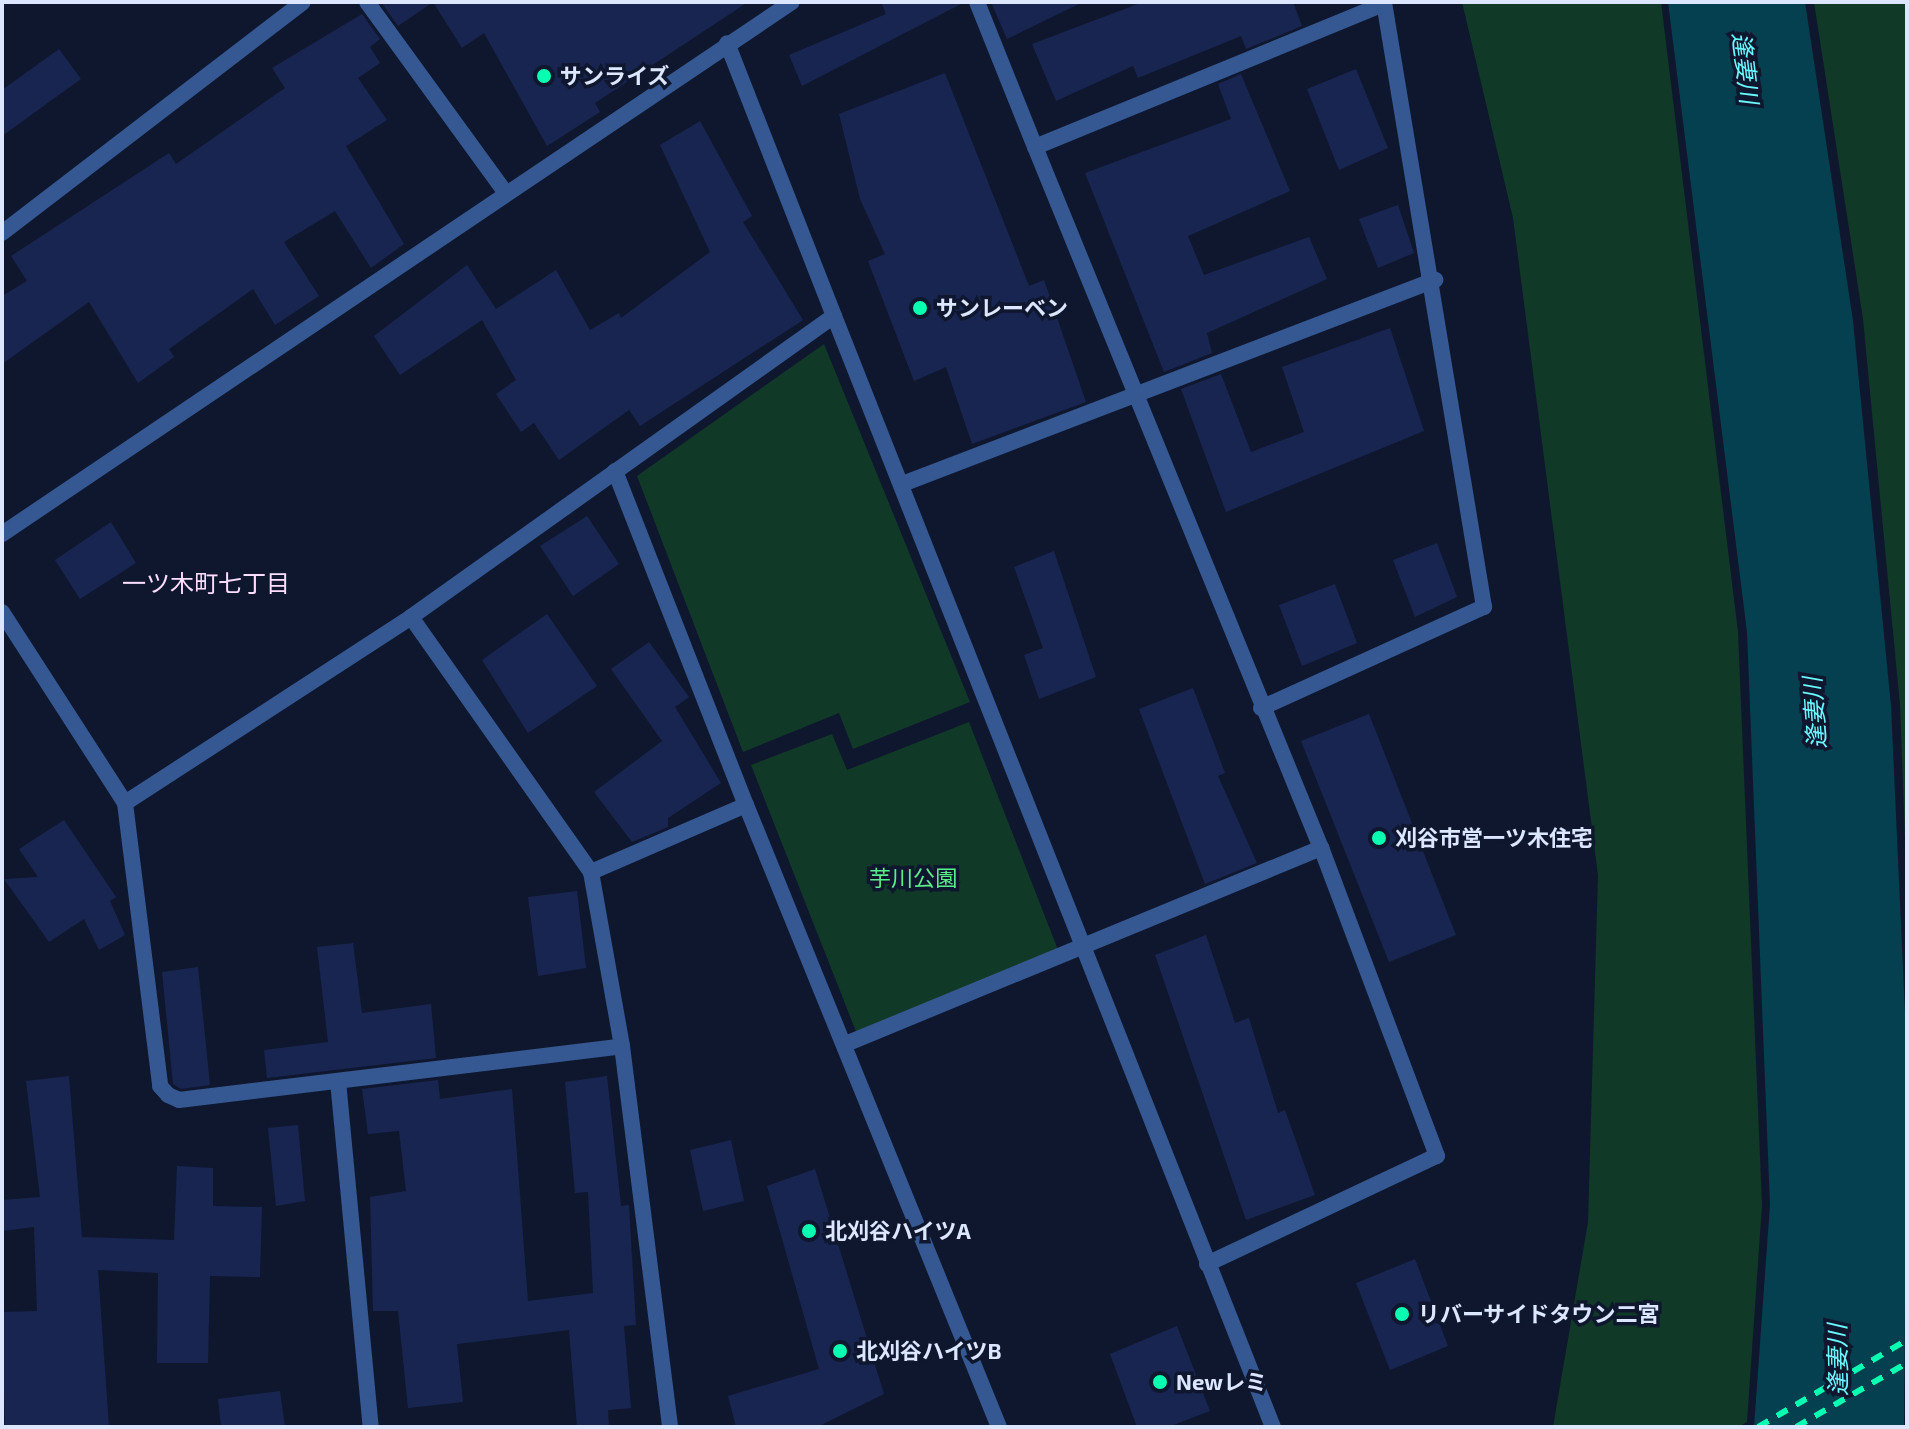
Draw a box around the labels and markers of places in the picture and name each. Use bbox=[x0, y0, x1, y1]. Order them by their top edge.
place label: サンライズ bbox=[560, 63, 670, 89]
marker: サンライズ bbox=[535, 67, 553, 85]
place label: サンレーベン bbox=[936, 295, 1068, 321]
marker: サンレーベン bbox=[911, 299, 929, 317]
place label: 刈谷市営一ツ木住宅 bbox=[1395, 825, 1593, 851]
marker: 刈谷市営一ツ木住宅 bbox=[1370, 829, 1388, 847]
place label: 北刈谷ハイツA bbox=[825, 1218, 971, 1244]
marker: 北刈谷ハイツA bbox=[800, 1222, 818, 1240]
place label: リバーサイドタウン二宮 bbox=[1418, 1301, 1660, 1327]
marker: リバーサイドタウン二宮 bbox=[1393, 1305, 1411, 1323]
place label: 北刈谷ハイツB bbox=[856, 1338, 1002, 1364]
marker: 北刈谷ハイツB bbox=[831, 1342, 849, 1360]
place label: Newレミ bbox=[1176, 1369, 1267, 1395]
marker: Newレミ bbox=[1151, 1373, 1169, 1391]

